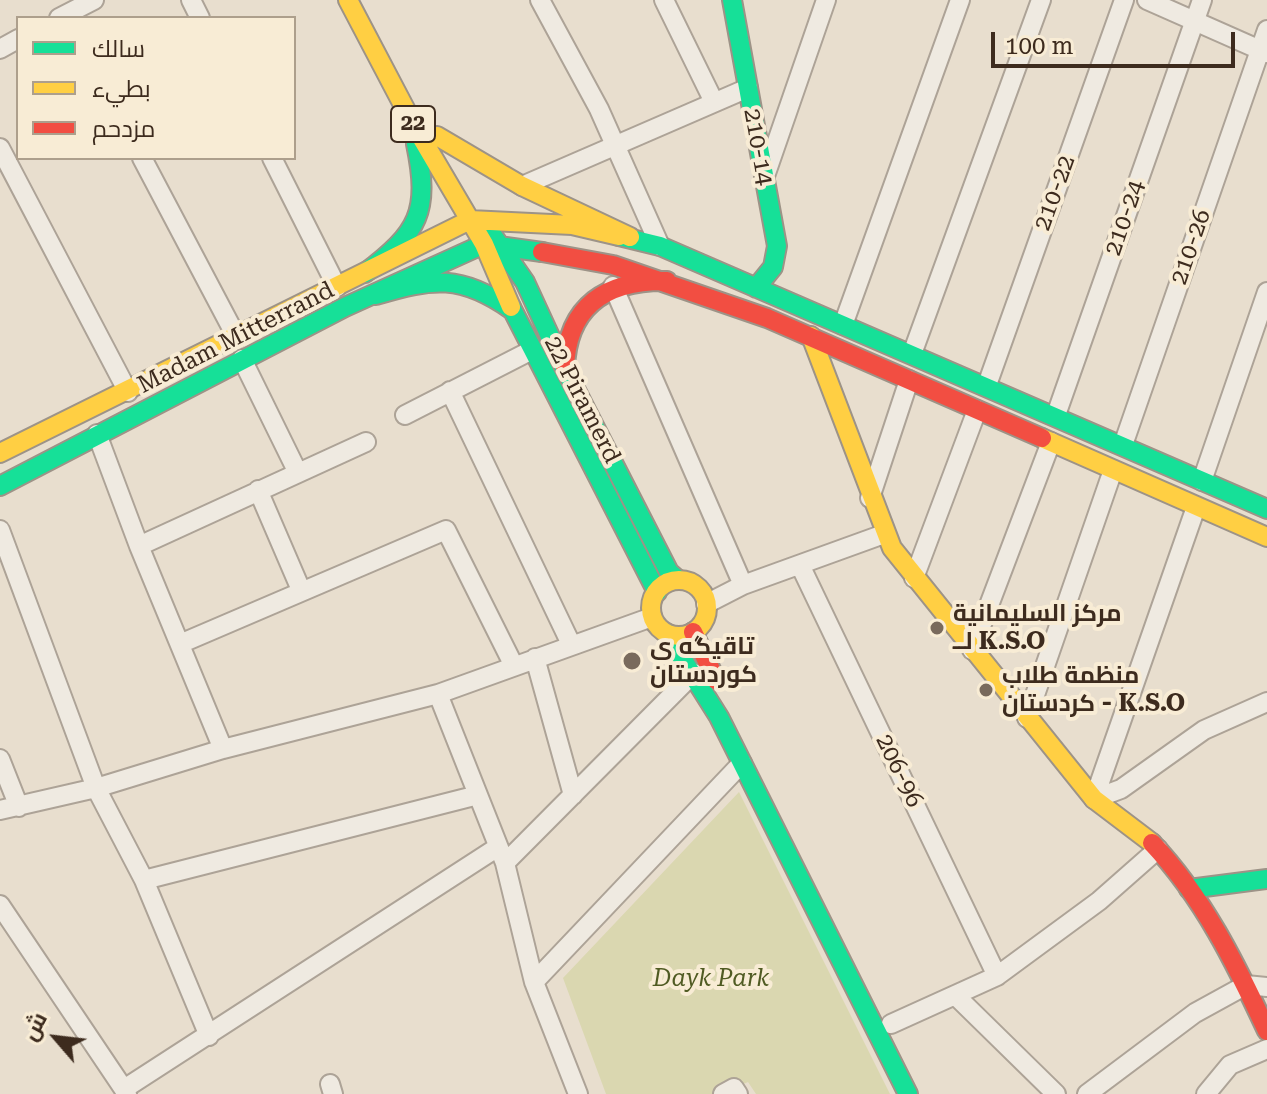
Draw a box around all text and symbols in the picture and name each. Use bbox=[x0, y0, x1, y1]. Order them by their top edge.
legend bbox=[16, 16, 296, 160]
scale bar bbox=[995, 16, 1239, 66]
text: 100 m bbox=[1005, 32, 1073, 60]
text: سالك bbox=[92, 35, 145, 63]
text: بطيء bbox=[92, 75, 151, 103]
road number: 22 bbox=[391, 106, 435, 142]
street label: 210-14 bbox=[737, 106, 779, 188]
text: مزدحم bbox=[92, 115, 155, 143]
street label: 210-22 bbox=[1028, 152, 1082, 234]
street label: 210-24 bbox=[1099, 177, 1151, 259]
street label: 210-26 bbox=[1165, 206, 1217, 288]
street label: Madam Mitterrand bbox=[133, 276, 339, 400]
street label: 22 Piramerd bbox=[538, 332, 626, 468]
place label: مرکز السلیمانیة لــ K.S.O bbox=[953, 600, 1122, 656]
marker: مرکز السلیمانیة لــ K.S.O bbox=[928, 619, 946, 637]
place label: تاقيگه ى كوردستان bbox=[650, 633, 757, 689]
marker: تاقيگه ى كوردستان bbox=[621, 650, 643, 672]
place label: منظمة طلاب كردستان - K.S.O bbox=[1002, 662, 1185, 718]
marker: منظمة طلاب كردستان - K.S.O bbox=[977, 681, 995, 699]
street label: 206-96 bbox=[869, 730, 929, 812]
park label: Dayk Park bbox=[653, 965, 769, 993]
north arrow bbox=[16, 998, 96, 1078]
text: ش bbox=[17, 1008, 52, 1045]

